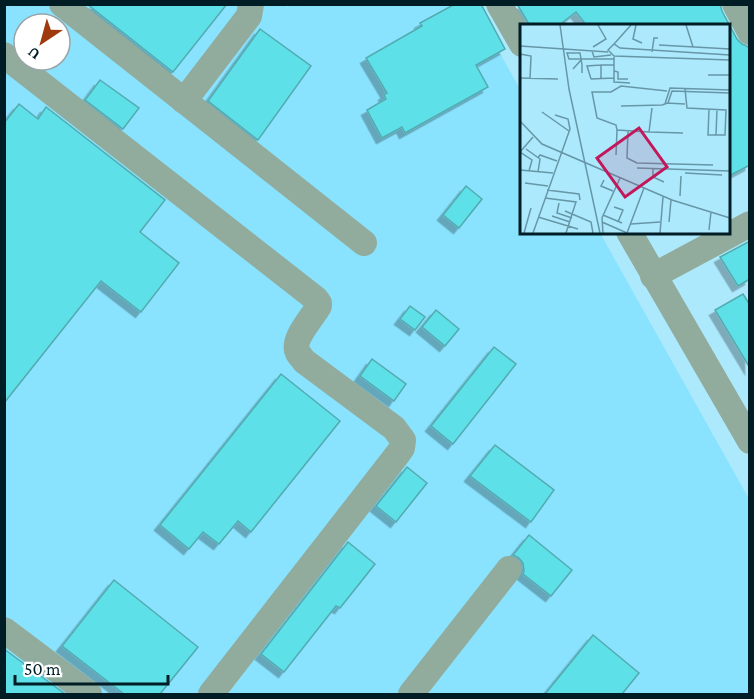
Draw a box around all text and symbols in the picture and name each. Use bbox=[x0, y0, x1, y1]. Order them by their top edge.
north arrow bbox=[12, 12, 72, 72]
inset map bbox=[520, 24, 730, 234]
text: U bbox=[24, 44, 43, 64]
scale bar bbox=[15, 648, 168, 686]
text: 50 m bbox=[24, 659, 61, 679]

